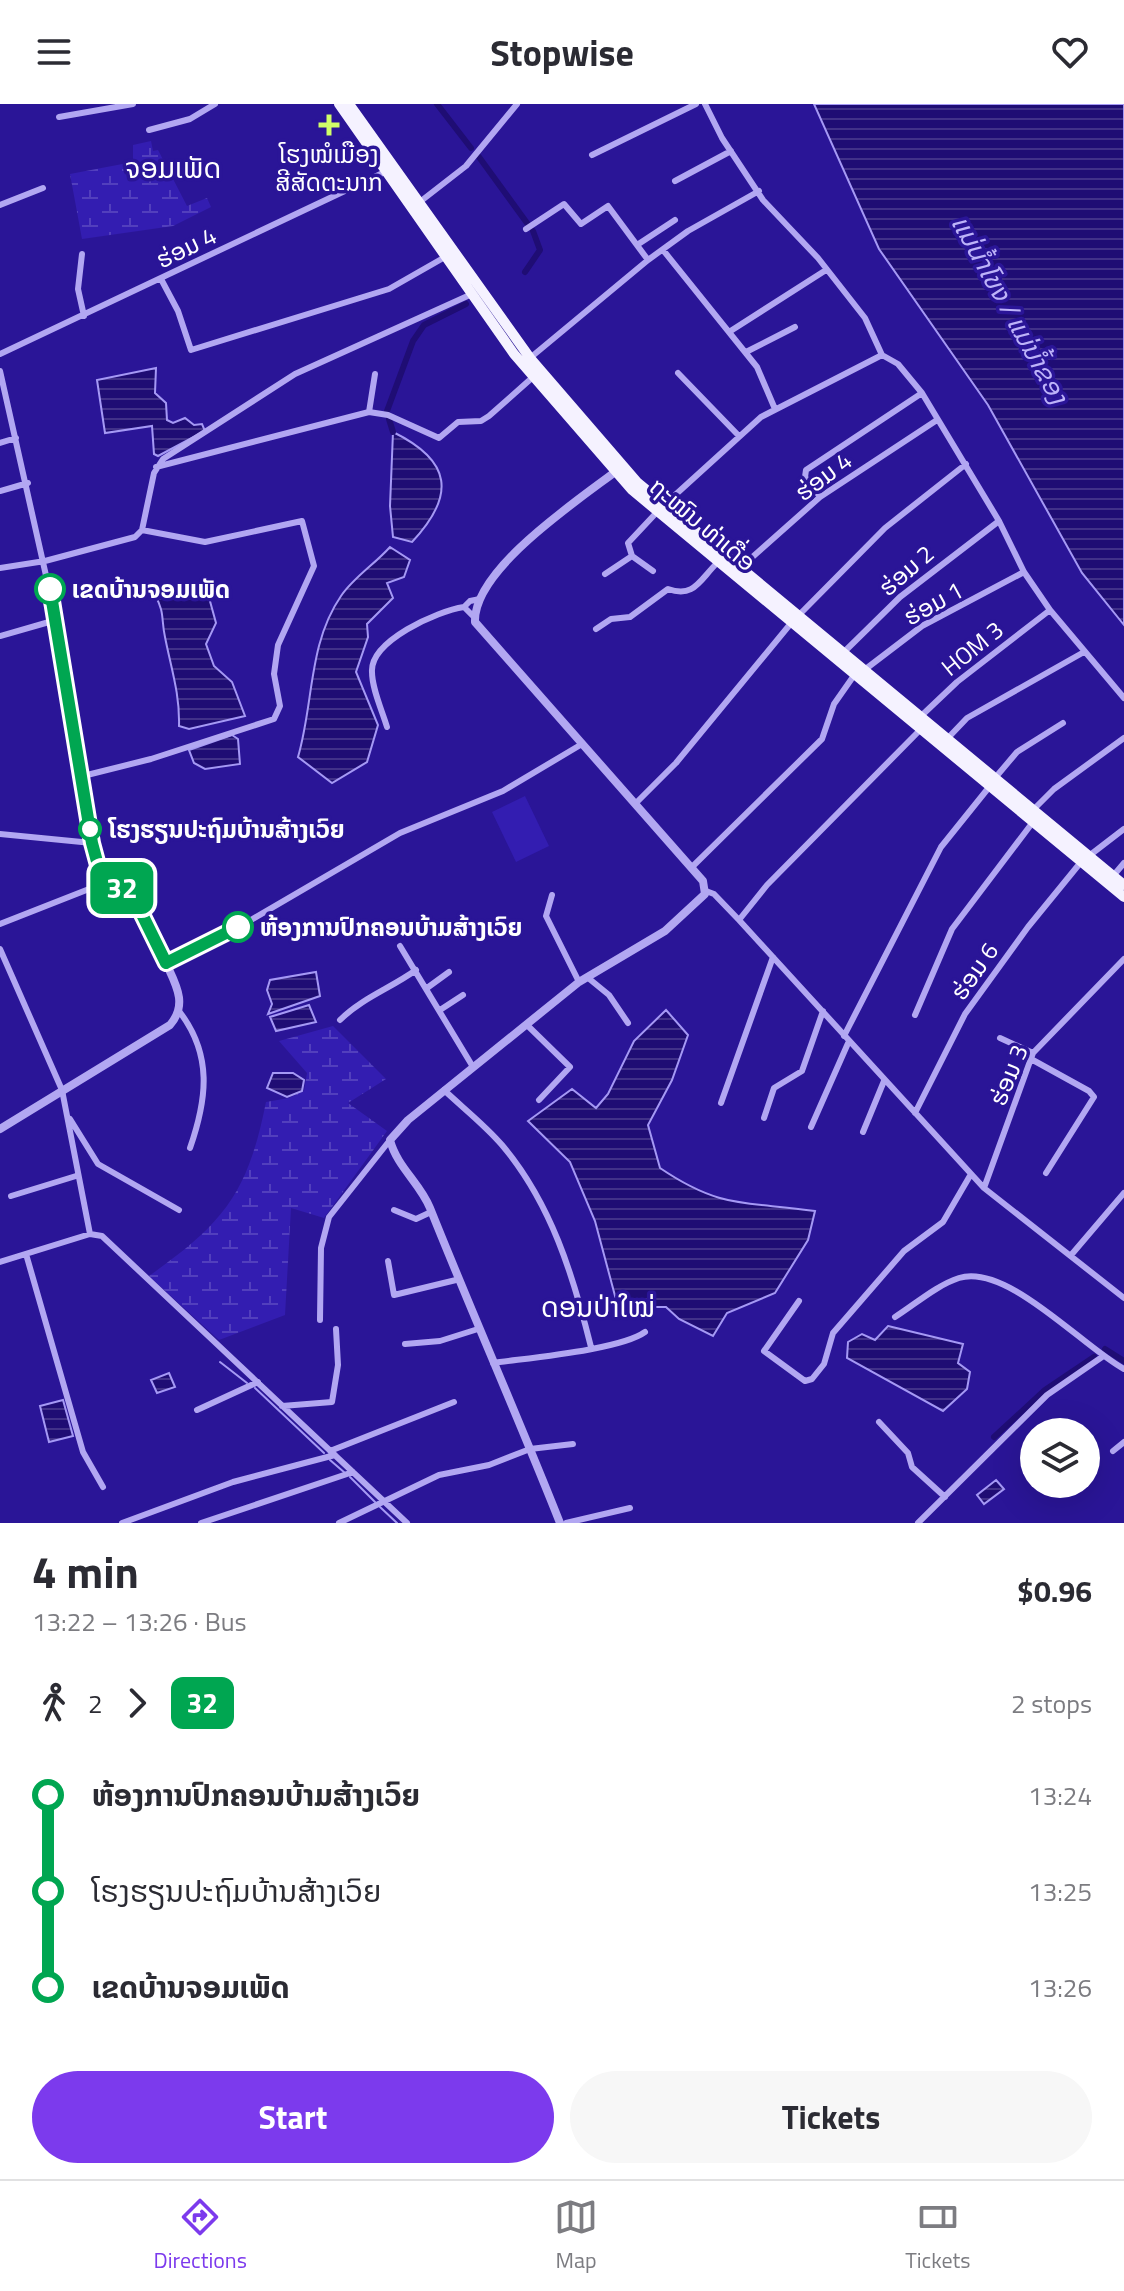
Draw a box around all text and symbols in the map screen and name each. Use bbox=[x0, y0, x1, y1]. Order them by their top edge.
text: Stopwise bbox=[490, 25, 634, 80]
icon: menu bbox=[32, 30, 76, 74]
icon: heart bbox=[1048, 30, 1092, 74]
marker: ໂຮງໝໍເມືອງ ສີສັດຕະນາກ bbox=[318, 114, 340, 136]
place label: ໂຮງໝໍເມືອງ ສີສັດຕະນາກ bbox=[275, 136, 383, 200]
district label: ຈອມເພັດ bbox=[125, 146, 221, 189]
water label: แม่น้ำโขง / ແມ່ນ້ຳຂອງ bbox=[942, 207, 1079, 412]
street label: ຮ່ອມ 4 bbox=[150, 217, 222, 277]
street label: ຮ່ອມ 4 bbox=[787, 443, 859, 509]
street label: ຖະໝົນ ທ່າເດື່ອ bbox=[642, 469, 764, 579]
street label: ຮ່ອມ 2 bbox=[870, 536, 942, 604]
place label: ເຂດບ້ານຈອມເພັດ bbox=[72, 571, 230, 607]
street label: ຮ່ອມ 1 bbox=[897, 572, 969, 634]
marker: ເຂດບ້ານຈອມເພັດ bbox=[35, 574, 65, 604]
street label: HOM 3 bbox=[933, 612, 1011, 684]
place label: ໂຮງຮຽນປະຖົມບ້ານສ້າງເວົຍ bbox=[107, 811, 344, 847]
marker: ໂຮງຮຽນປະຖົມບ້ານສ້າງເວົຍ bbox=[79, 818, 101, 840]
line badge: 32 bbox=[86, 862, 158, 914]
text: 32 bbox=[106, 866, 138, 909]
place label: ຫ້ອງການປົກຄອນບ້າມສ້າງເວົຍ bbox=[260, 909, 522, 945]
marker: ຫ້ອງການປົກຄອນບ້າມສ້າງເວົຍ bbox=[223, 912, 253, 942]
street label: ຮ່ອມ 6 bbox=[941, 935, 1007, 1007]
street label: ຮ່ອມ 3 bbox=[979, 1039, 1037, 1111]
district label: ດອນປ່າໃໝ່ bbox=[541, 1285, 655, 1328]
map controls bbox=[1020, 1418, 1100, 1498]
button: layers bbox=[1020, 1418, 1100, 1498]
text: 4 min bbox=[32, 1538, 139, 1605]
text: $0.96 bbox=[1017, 1568, 1092, 1614]
text: 13:22 – 13:26 · Bus bbox=[32, 1602, 247, 1641]
icon: walk bbox=[32, 1681, 76, 1725]
icon: forward bbox=[115, 1681, 159, 1725]
text: 32 bbox=[187, 1681, 218, 1724]
text: 2 bbox=[88, 1684, 103, 1723]
text: 2 stops bbox=[1011, 1684, 1092, 1723]
text: ຫ້ອງການປົກຄອນບ້າມສ້າງເວົຍ bbox=[92, 1772, 420, 1818]
text: 13:24 bbox=[1028, 1776, 1092, 1815]
text: ໂຮງຮຽນປະຖົມບ້ານສ້າງເວົຍ bbox=[92, 1868, 381, 1914]
text: 13:25 bbox=[1028, 1872, 1092, 1911]
text: ເຂດບ້ານຈອມເພັດ bbox=[92, 1964, 289, 2010]
text: 13:26 bbox=[1028, 1968, 1092, 2007]
button: Start bbox=[32, 2071, 554, 2163]
button: Tickets bbox=[570, 2071, 1092, 2163]
tab: Directions bbox=[154, 2195, 247, 2277]
tab: Map bbox=[554, 2195, 598, 2277]
tab: Tickets bbox=[905, 2195, 970, 2277]

